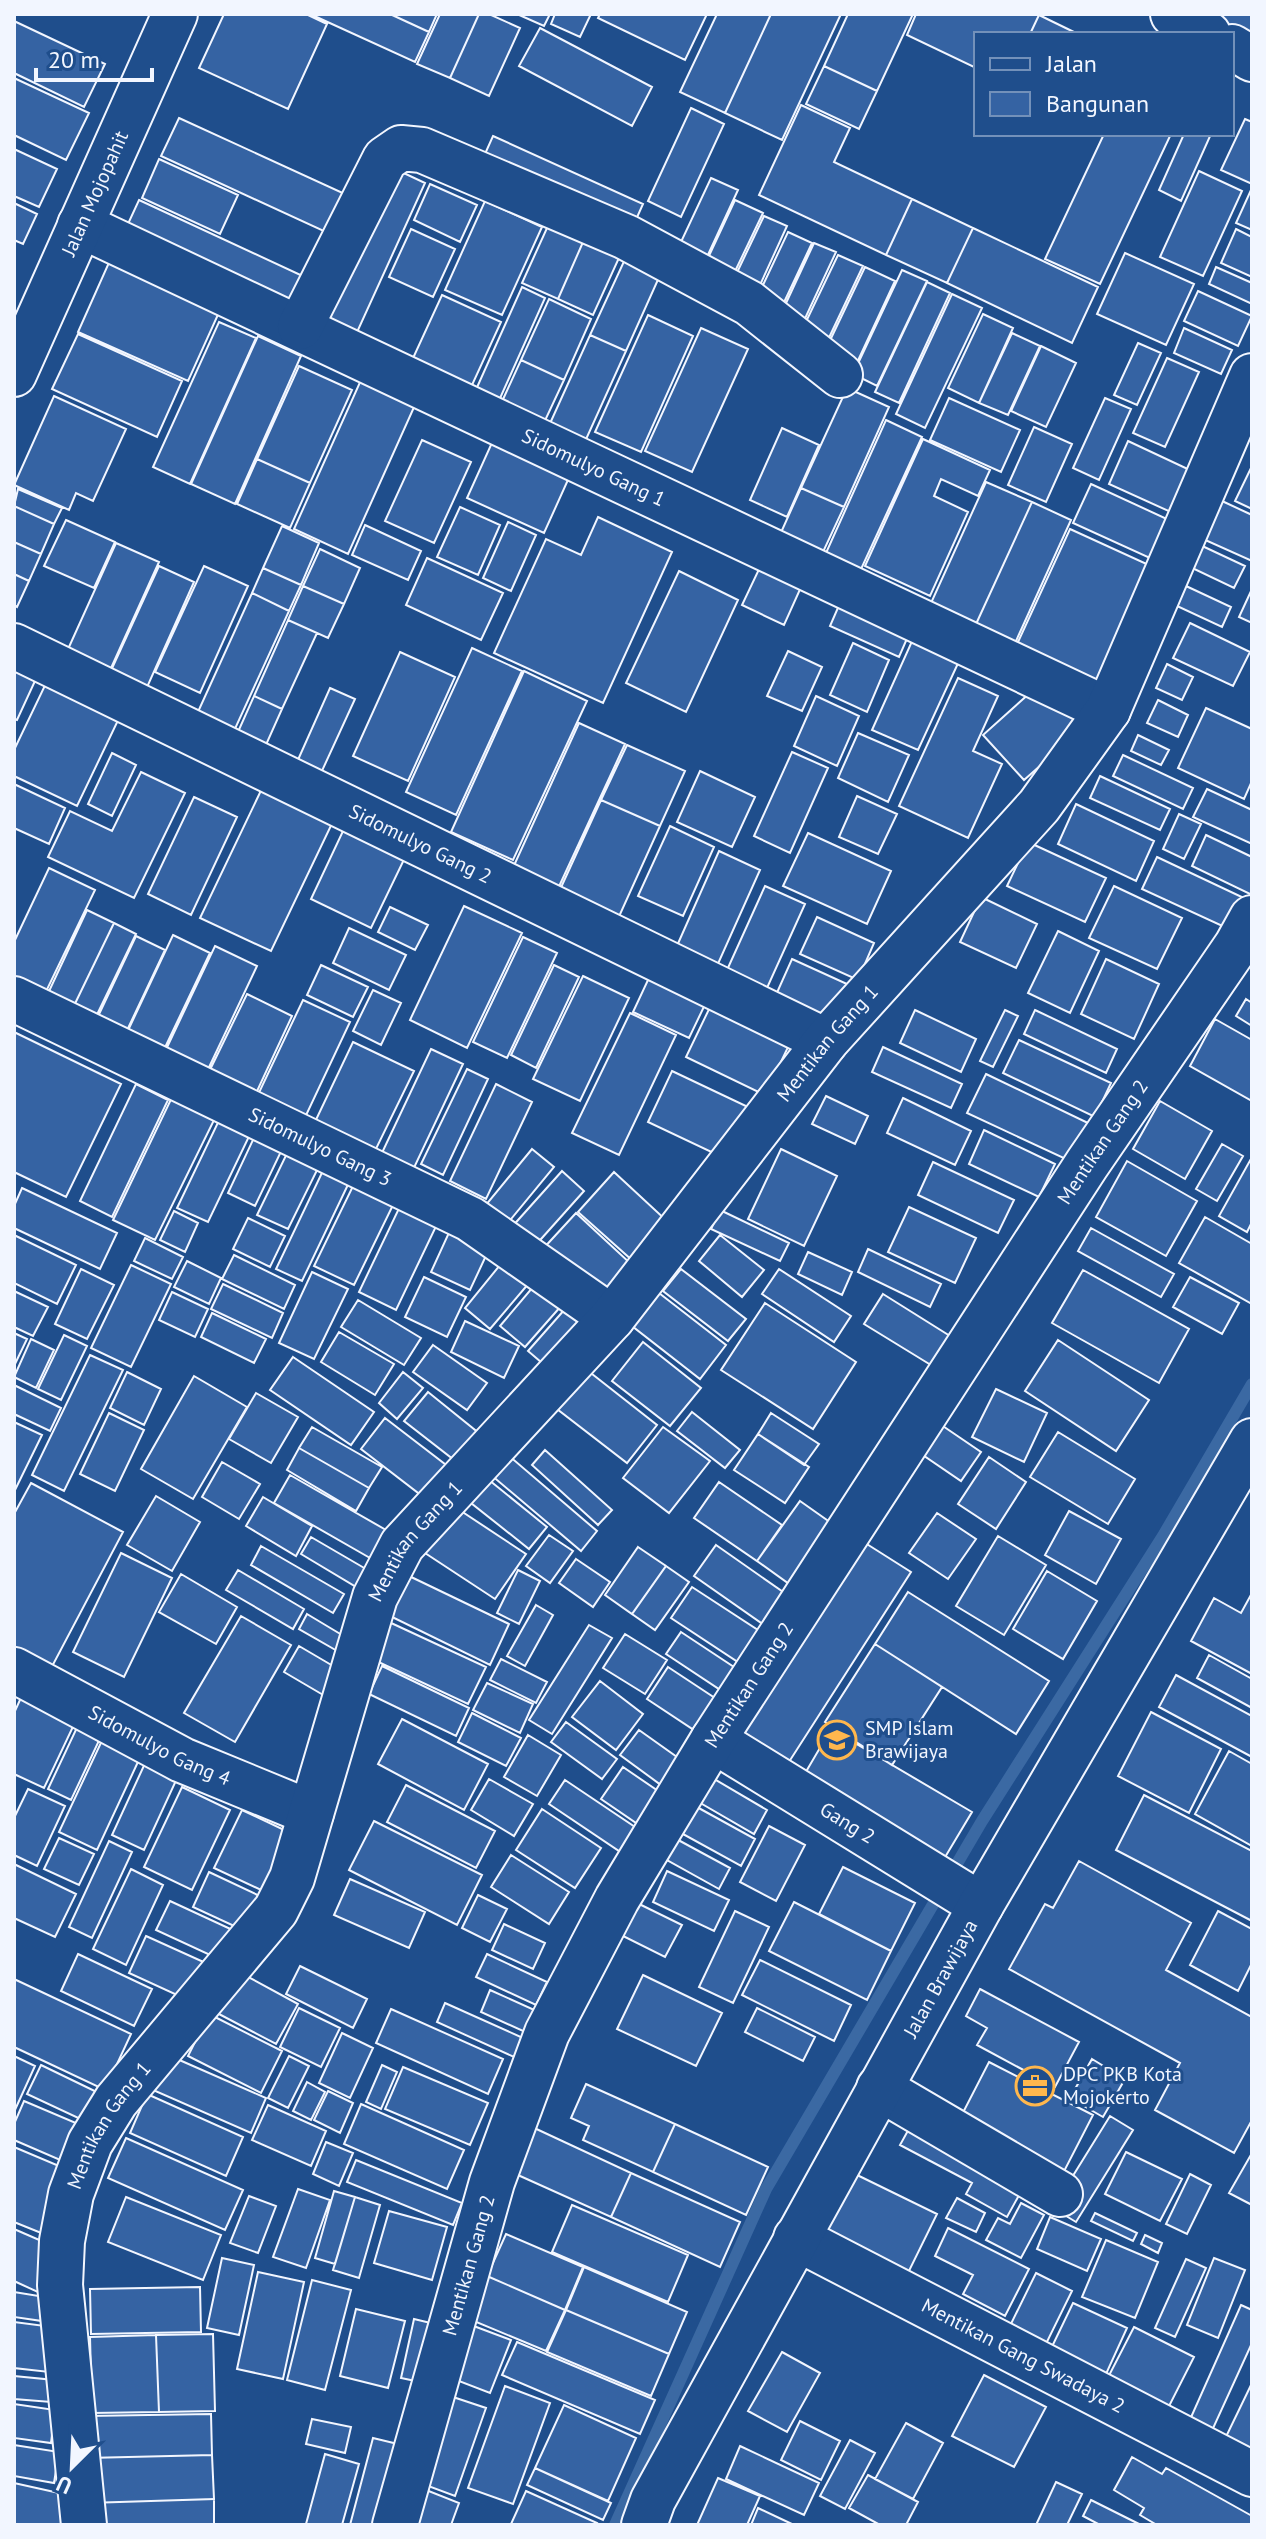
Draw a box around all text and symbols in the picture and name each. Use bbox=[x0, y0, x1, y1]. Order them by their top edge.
scale bar bbox=[36, 32, 152, 82]
legend bbox=[974, 32, 1234, 136]
text: 20 m bbox=[48, 44, 100, 75]
text: Jalan bbox=[1045, 48, 1097, 79]
text: Bangunan bbox=[1046, 88, 1149, 119]
street label: Jalan Mojopahit bbox=[55, 126, 134, 261]
street label: Sidomulyo Gang 1 bbox=[518, 422, 670, 512]
street label: Sidomulyo Gang 2 bbox=[345, 798, 496, 889]
street label: Mentikan Gang 1 bbox=[771, 979, 884, 1107]
street label: Mentikan Gang 2 bbox=[1051, 1075, 1154, 1209]
street label: Sidomulyo Gang 3 bbox=[244, 1101, 396, 1192]
street label: Mentikan Gang 1 bbox=[362, 1475, 468, 1606]
street label: Mentikan Gang 2 bbox=[698, 1617, 799, 1753]
street label: Sidomulyo Gang 4 bbox=[84, 1699, 234, 1792]
place label: SMP Islam Brawijaya bbox=[865, 1715, 953, 1764]
school or university icon: SMP Islam Brawijaya bbox=[816, 1719, 858, 1761]
street label: Gang 2 bbox=[815, 1796, 880, 1850]
street label: Jalan Brawijaya bbox=[897, 1915, 983, 2043]
street label: Mentikan Gang 1 bbox=[61, 2056, 157, 2193]
place label: DPC PKB Kota Mojokerto bbox=[1063, 2061, 1182, 2110]
office icon: DPC PKB Kota Mojokerto bbox=[1014, 2065, 1056, 2107]
street label: Mentikan Gang 2 bbox=[436, 2192, 501, 2339]
street label: Mentikan Gang Swadaya 2 bbox=[917, 2292, 1129, 2419]
north arrow bbox=[32, 2427, 112, 2507]
text: U bbox=[52, 2470, 76, 2501]

